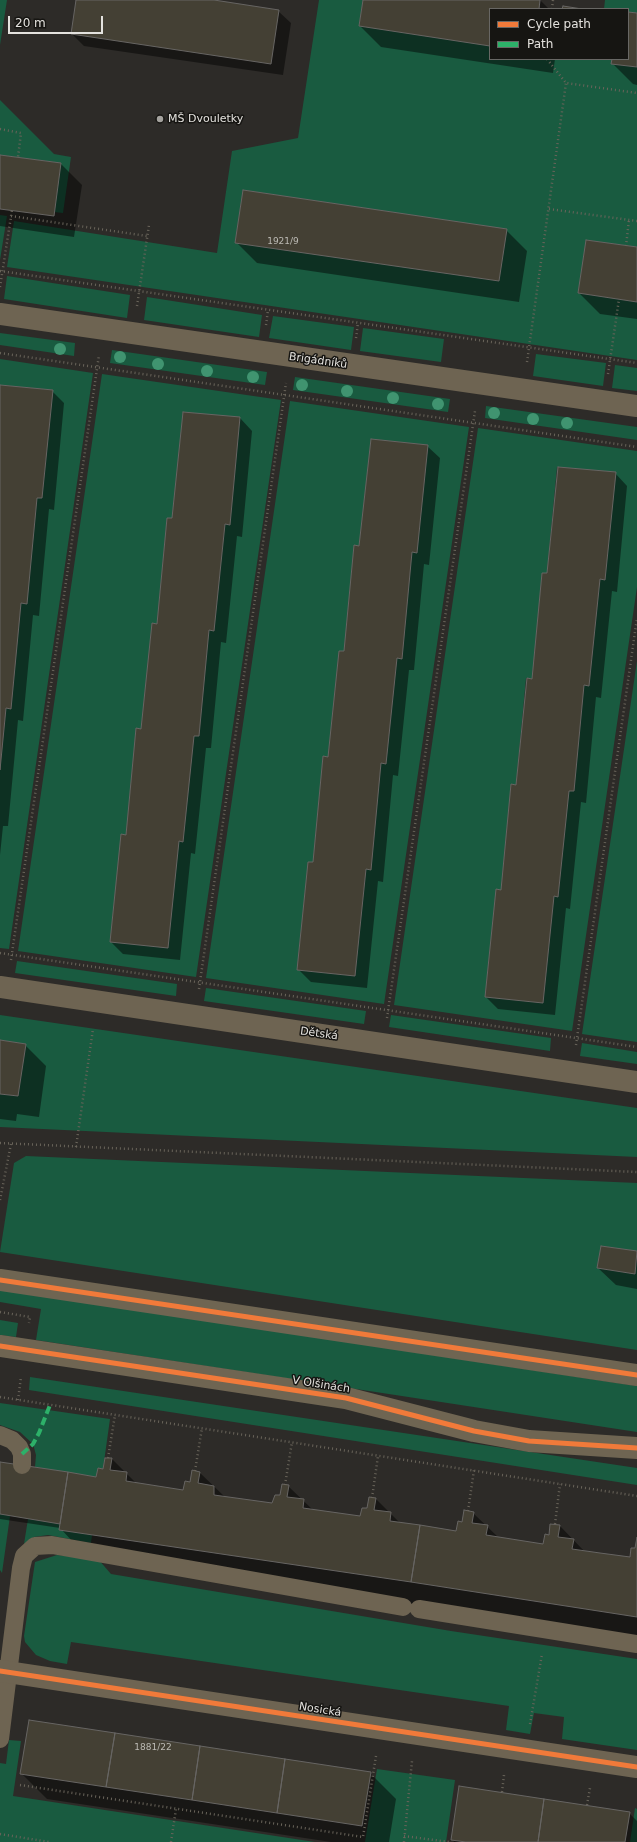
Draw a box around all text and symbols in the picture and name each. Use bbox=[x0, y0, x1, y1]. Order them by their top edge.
scale bar bbox=[10, 8, 105, 34]
legend bbox=[489, 8, 629, 60]
text: 20 m bbox=[15, 16, 46, 30]
text: Cycle path bbox=[527, 17, 591, 31]
text: Path bbox=[527, 37, 553, 51]
place label: MŠ Dvouletky bbox=[168, 112, 243, 126]
marker: MŠ Dvouletky bbox=[155, 114, 165, 124]
house number: 1921/9 bbox=[267, 237, 299, 247]
street label: Brigádníků bbox=[288, 350, 348, 372]
street label: Dětská bbox=[299, 1025, 339, 1043]
street label: V Olšinách bbox=[291, 1374, 351, 1396]
street label: Nosická bbox=[298, 1700, 342, 1720]
house number: 1881/22 bbox=[134, 1743, 172, 1753]

